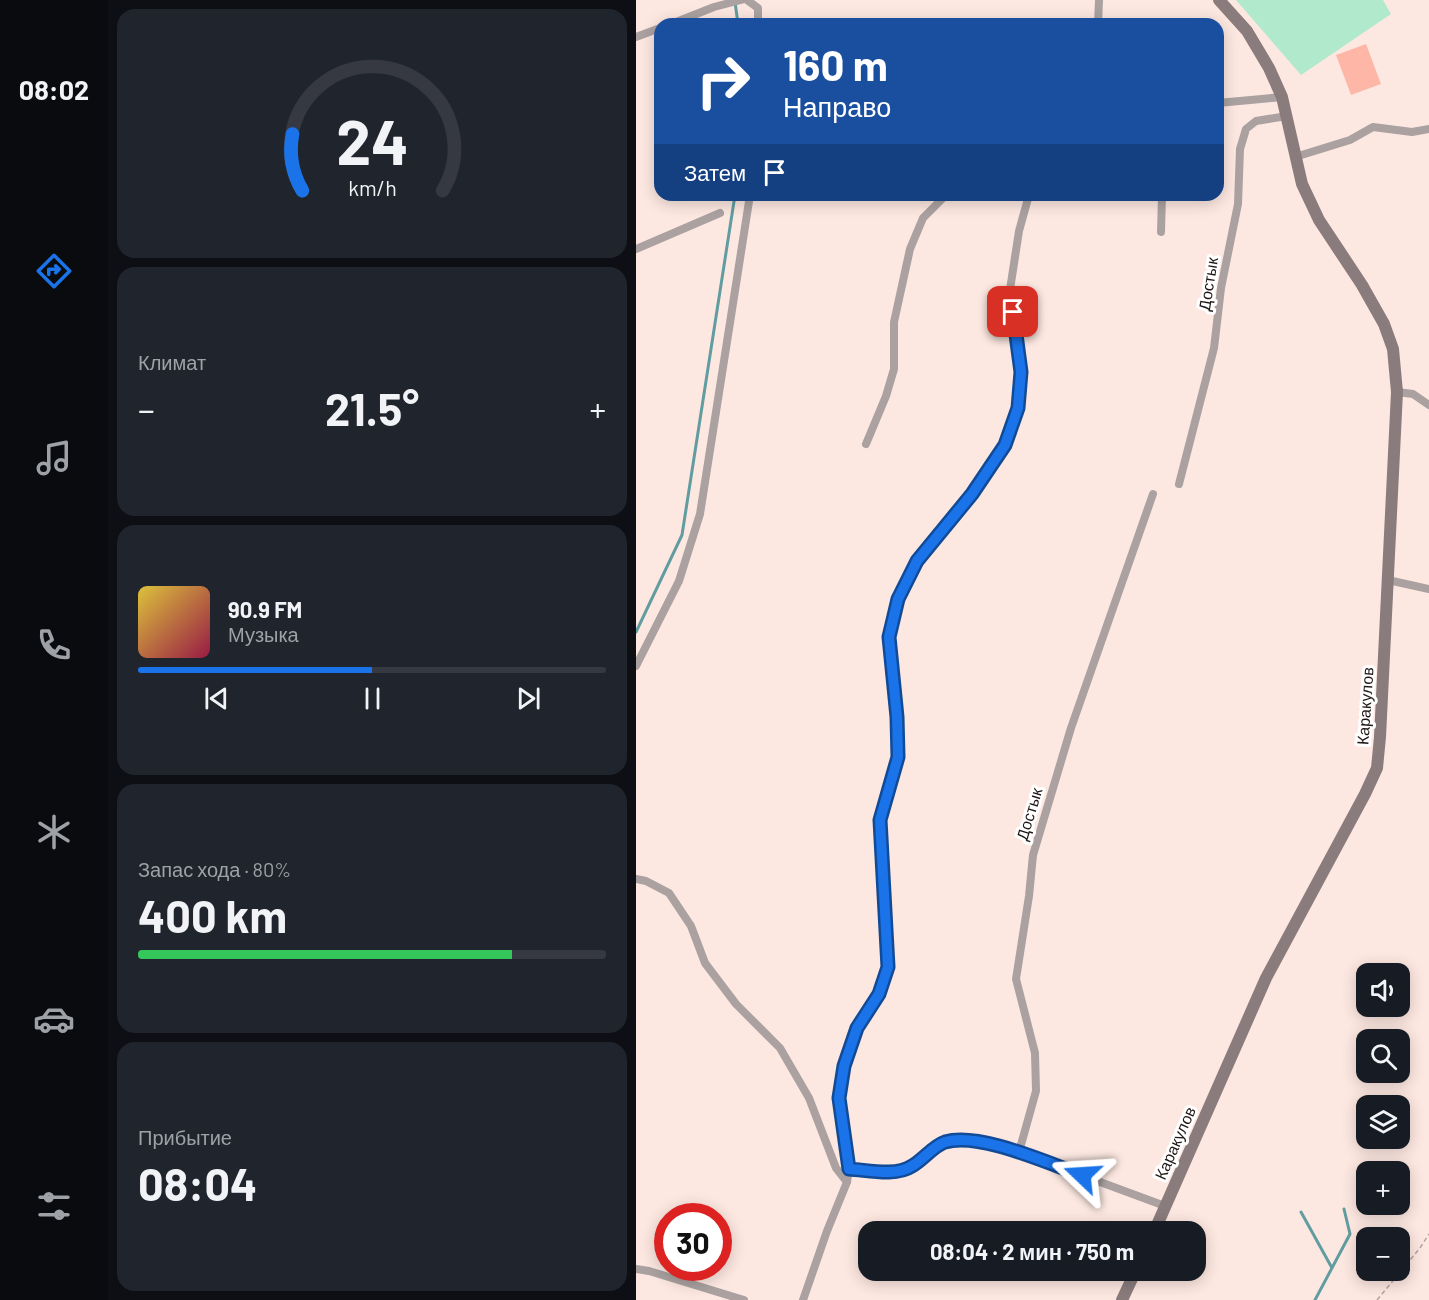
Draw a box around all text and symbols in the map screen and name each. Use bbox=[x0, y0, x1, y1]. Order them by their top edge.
text: 160 m bbox=[783, 39, 888, 89]
icon: right bbox=[684, 42, 762, 120]
text: 08:02 bbox=[19, 73, 89, 105]
text: Направо bbox=[783, 90, 891, 122]
text: 24 bbox=[336, 103, 408, 177]
icon: arrive bbox=[758, 156, 791, 189]
text: Затем bbox=[684, 159, 746, 185]
text: km/h bbox=[348, 175, 396, 200]
icon: directions bbox=[33, 250, 75, 292]
street label: Достык bbox=[1194, 255, 1221, 312]
pin bbox=[987, 286, 1038, 337]
icon: arrive bbox=[996, 295, 1029, 328]
text: Климат bbox=[138, 350, 206, 374]
text: 21.5° bbox=[325, 381, 419, 435]
text: − bbox=[138, 389, 155, 429]
text: + bbox=[590, 389, 606, 429]
icon: music bbox=[33, 437, 75, 479]
text: 90.9 FM bbox=[228, 596, 302, 622]
text: Музыка bbox=[228, 622, 299, 646]
icon: phone bbox=[33, 624, 75, 666]
street label: Каракулов bbox=[1352, 667, 1377, 745]
icon: previous bbox=[200, 682, 233, 715]
icon: pause bbox=[356, 682, 389, 715]
icon: next bbox=[512, 682, 545, 715]
street label: Достык bbox=[1012, 784, 1046, 842]
icon: climate bbox=[33, 811, 75, 853]
text: Запас хода · 80% bbox=[138, 857, 291, 881]
text: 400 km bbox=[138, 888, 287, 942]
map controls bbox=[1356, 963, 1410, 1281]
button: sound bbox=[1356, 963, 1410, 1017]
icon: car bbox=[33, 998, 75, 1040]
button: search bbox=[1356, 1029, 1410, 1083]
button: layers bbox=[1356, 1095, 1410, 1149]
street label: Каракулов bbox=[1150, 1103, 1199, 1182]
text: Прибытие bbox=[138, 1125, 232, 1149]
position arrow bbox=[1050, 1143, 1114, 1207]
text: 08:04 bbox=[138, 1156, 257, 1210]
button: + bbox=[1356, 1161, 1410, 1215]
icon: filters bbox=[33, 1185, 75, 1227]
speed limit sign: 30 bbox=[654, 1203, 732, 1281]
button: − bbox=[1356, 1227, 1410, 1281]
text: 08:04 · 2 мин · 750 m bbox=[930, 1238, 1134, 1264]

